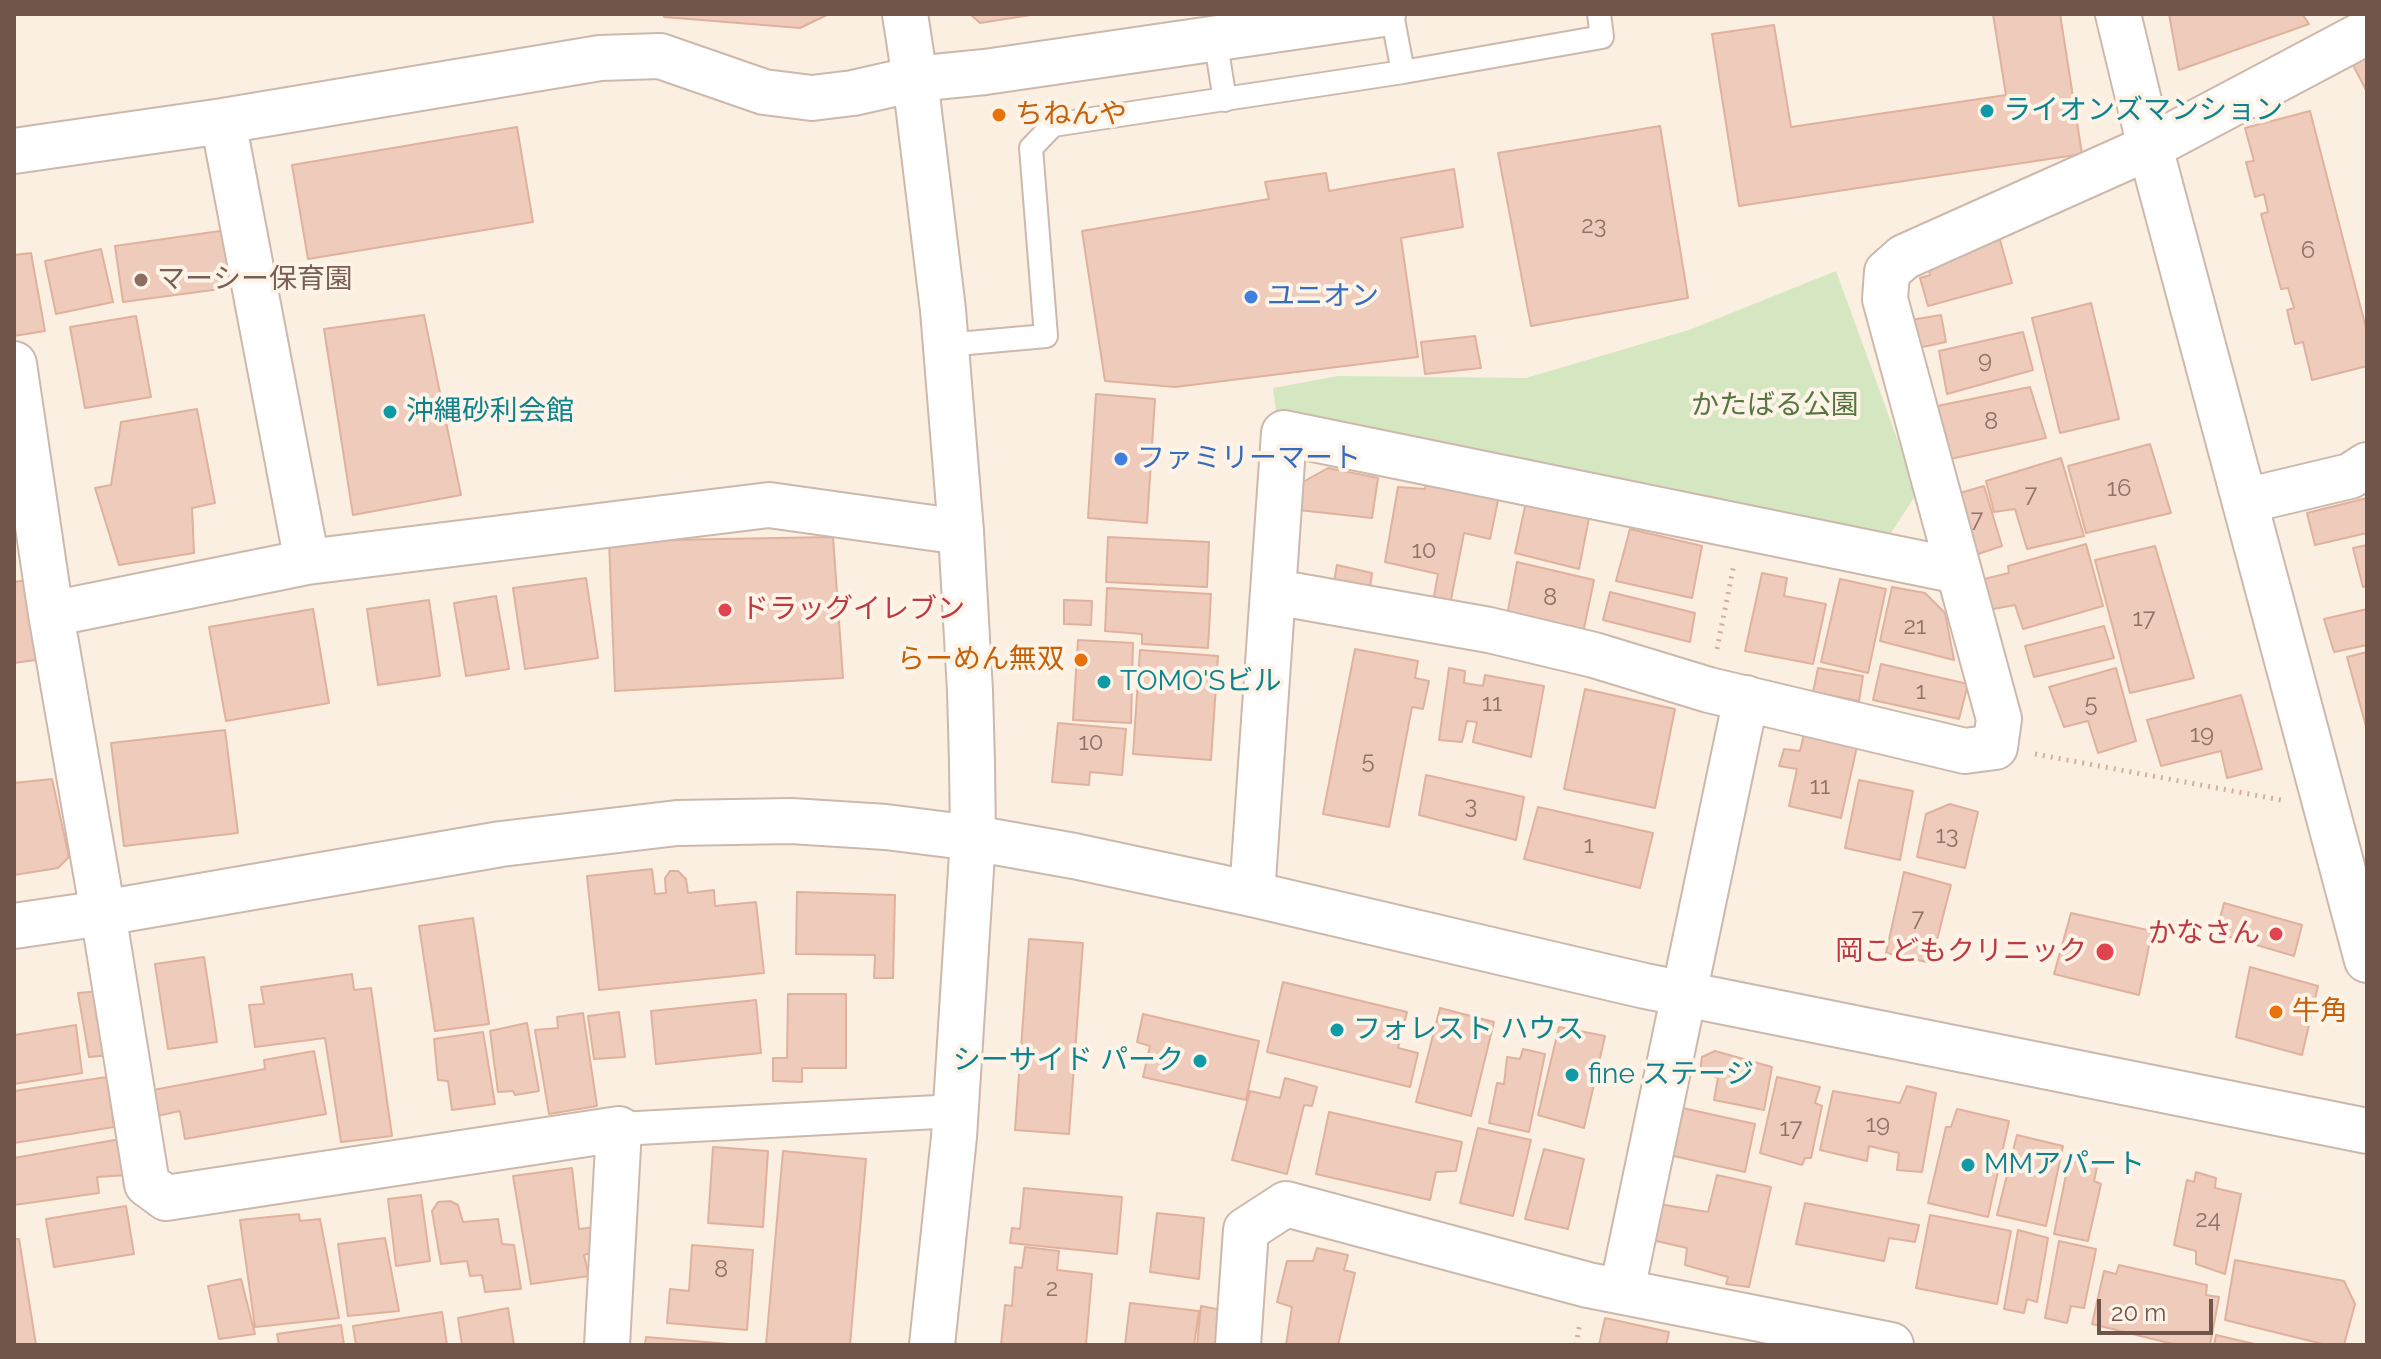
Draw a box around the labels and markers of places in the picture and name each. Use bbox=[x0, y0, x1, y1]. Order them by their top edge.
place label: ライオンズマンション bbox=[2003, 94, 2283, 128]
place label: ちねんや bbox=[1015, 98, 1127, 132]
marker: ライオンズマンション bbox=[1978, 102, 1996, 120]
marker: ちねんや bbox=[990, 106, 1008, 124]
place label: マーシー保育園 bbox=[157, 263, 353, 297]
marker: マーシー保育園 bbox=[132, 271, 150, 289]
place label: ユニオン bbox=[1267, 280, 1379, 314]
marker: ユニオン bbox=[1242, 288, 1260, 306]
place label: 沖縄砂利会館 bbox=[406, 395, 574, 429]
marker: 沖縄砂利会館 bbox=[381, 403, 399, 421]
place label: ファミリーマート bbox=[1137, 442, 1361, 476]
marker: ファミリーマート bbox=[1112, 450, 1130, 468]
place label: ドラッグイレブン bbox=[741, 593, 965, 627]
marker: ドラッグイレブン bbox=[716, 601, 734, 619]
place label: らーめん無双 bbox=[897, 643, 1065, 677]
marker: らーめん無双 bbox=[1072, 651, 1090, 669]
place label: TOMO'Sビル bbox=[1120, 665, 1282, 699]
marker: TOMO'Sビル bbox=[1095, 673, 1113, 691]
place label: かなさん bbox=[2148, 917, 2260, 951]
marker: かなさん bbox=[2267, 925, 2285, 943]
place label: 岡こどもクリニック bbox=[1835, 935, 2087, 969]
marker: 岡こどもクリニック bbox=[2094, 941, 2116, 963]
place label: 牛角 bbox=[2292, 995, 2348, 1029]
marker: 牛角 bbox=[2267, 1003, 2285, 1021]
place label: フォレスト ハウス bbox=[1353, 1013, 1584, 1047]
marker: フォレスト ハウス bbox=[1328, 1021, 1346, 1039]
place label: シーサイド パーク bbox=[953, 1044, 1184, 1078]
marker: シーサイド パーク bbox=[1191, 1052, 1209, 1070]
place label: fine ステージ bbox=[1588, 1058, 1754, 1092]
marker: fine ステージ bbox=[1563, 1066, 1581, 1084]
place label: MMアパート bbox=[1984, 1148, 2145, 1182]
marker: MMアパート bbox=[1959, 1156, 1977, 1174]

